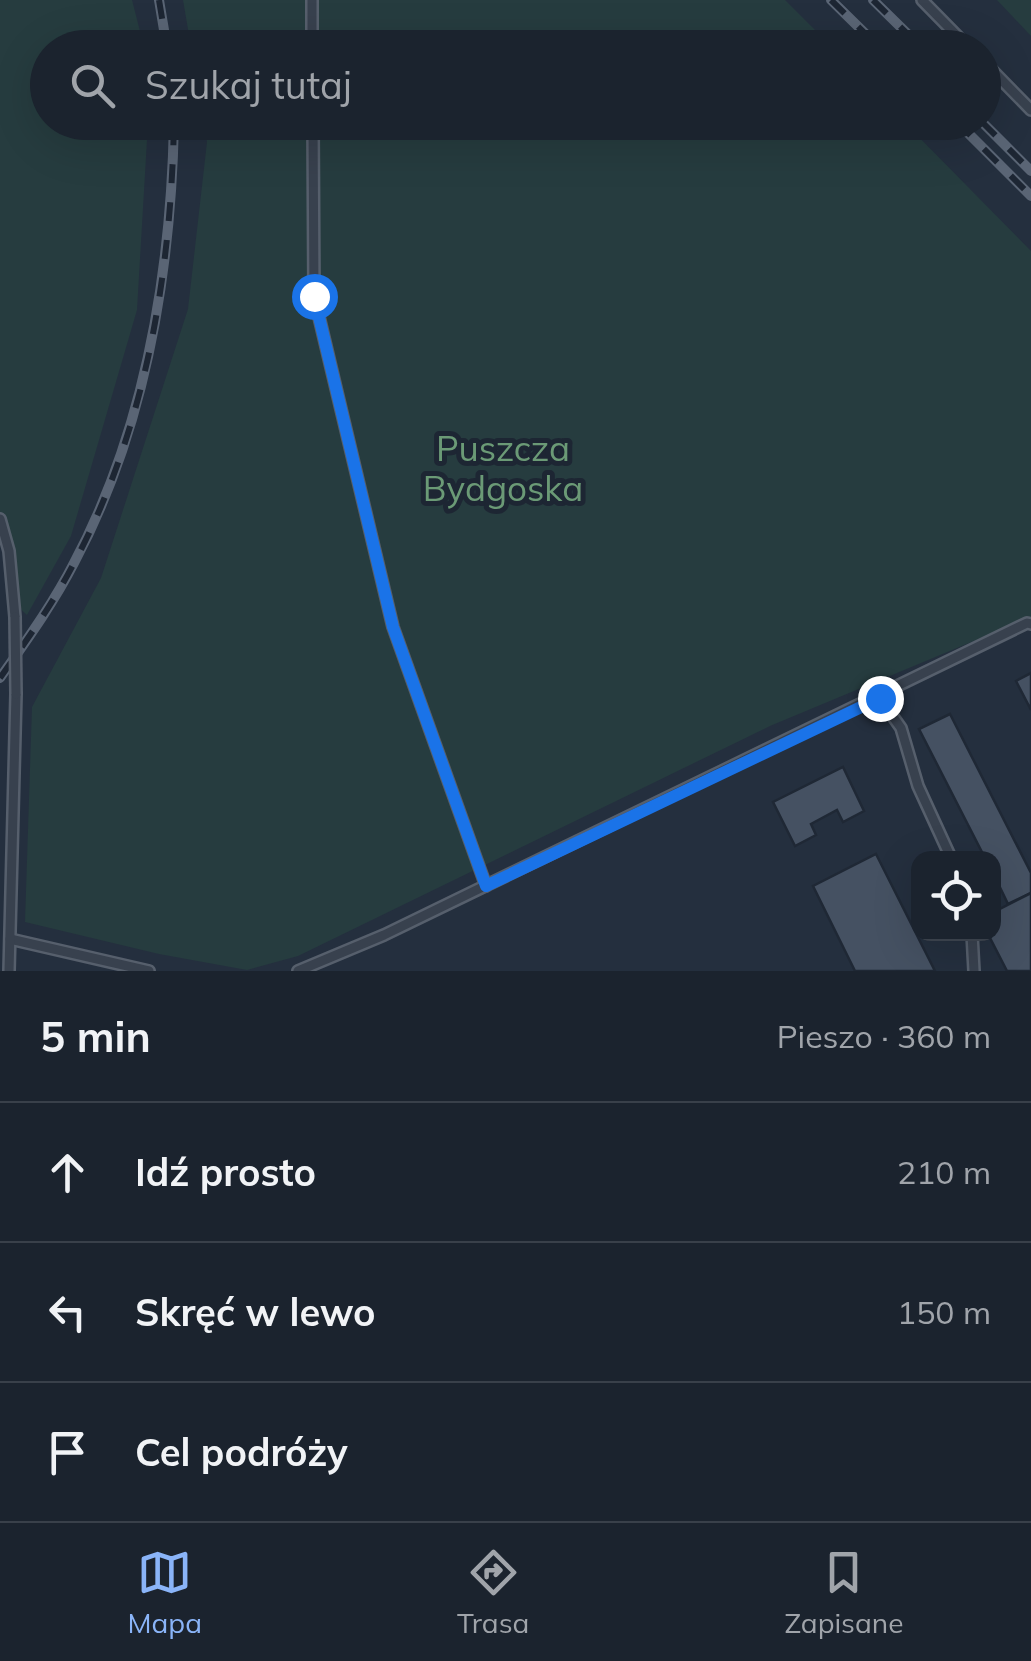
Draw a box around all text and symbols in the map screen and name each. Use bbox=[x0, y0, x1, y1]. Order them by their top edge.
search box bbox=[30, 30, 1001, 140]
icon: search bbox=[65, 58, 120, 113]
text: Szukaj tutaj bbox=[145, 61, 352, 109]
route start bbox=[292, 274, 338, 320]
park label: Puszcza Bydgoska bbox=[423, 426, 583, 510]
route end bbox=[858, 676, 904, 722]
map controls bbox=[911, 851, 1001, 941]
button: locate bbox=[911, 851, 1001, 941]
text: 5 min bbox=[40, 1010, 151, 1063]
text: Pieszo · 360 m bbox=[777, 1016, 991, 1056]
icon: ahead bbox=[40, 1145, 95, 1200]
text: Idź prosto bbox=[135, 1148, 316, 1196]
text: 210 m bbox=[897, 1152, 991, 1192]
icon: left bbox=[40, 1285, 95, 1340]
text: Skręć w lewo bbox=[135, 1288, 376, 1336]
text: 150 m bbox=[897, 1292, 991, 1332]
icon: arrive bbox=[40, 1425, 95, 1480]
text: Cel podróży bbox=[135, 1428, 348, 1476]
tab: Mapa bbox=[128, 1545, 202, 1640]
tab: Trasa bbox=[457, 1545, 529, 1640]
tab: Zapisane bbox=[784, 1545, 903, 1640]

